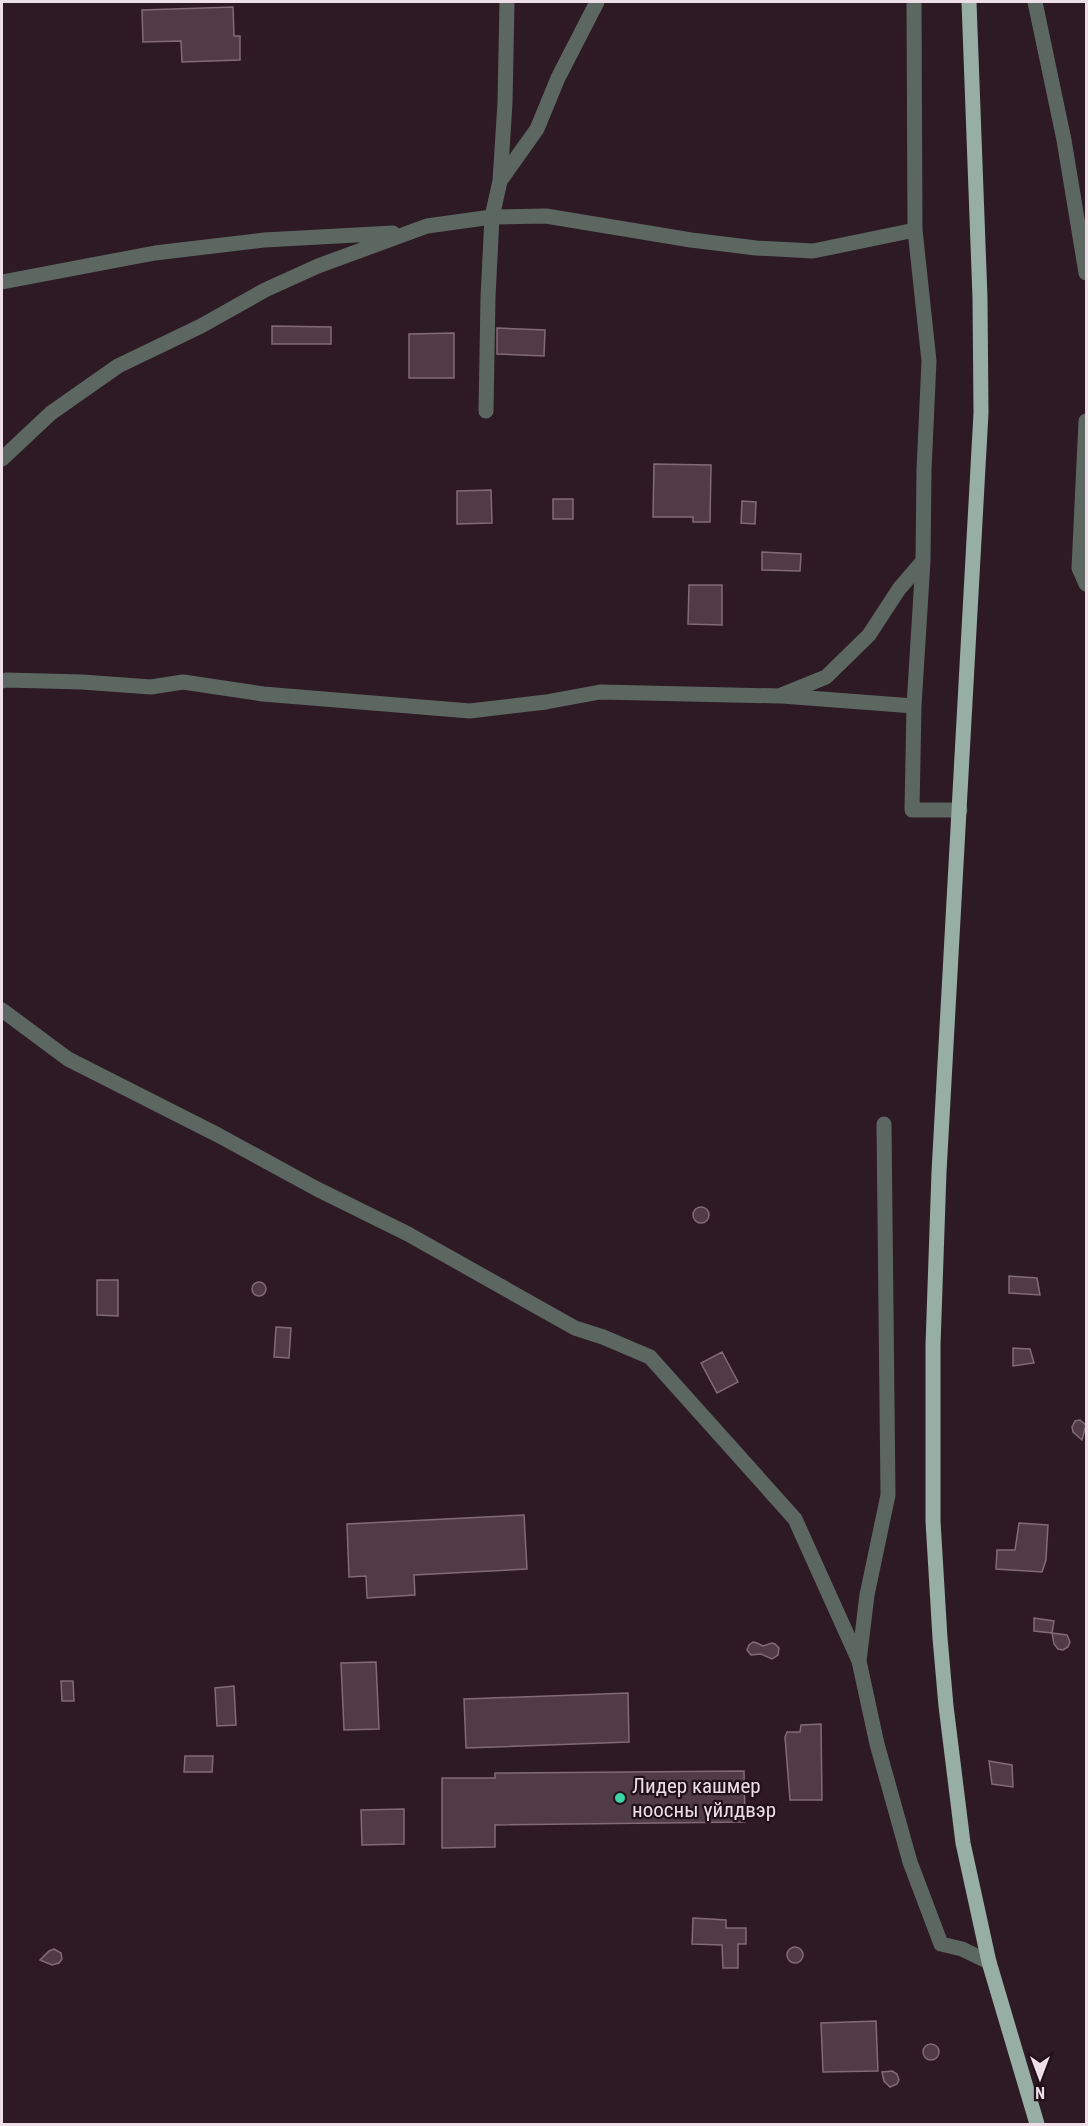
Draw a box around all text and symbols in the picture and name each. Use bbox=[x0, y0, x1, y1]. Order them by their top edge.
place label: Лидер кашмер ноосны үйлдвэр bbox=[632, 1774, 776, 1822]
marker: Лидер кашмер ноосны үйлдвэр bbox=[613, 1791, 627, 1805]
north arrow bbox=[1010, 2048, 1070, 2108]
text: N bbox=[1035, 2083, 1045, 2102]

